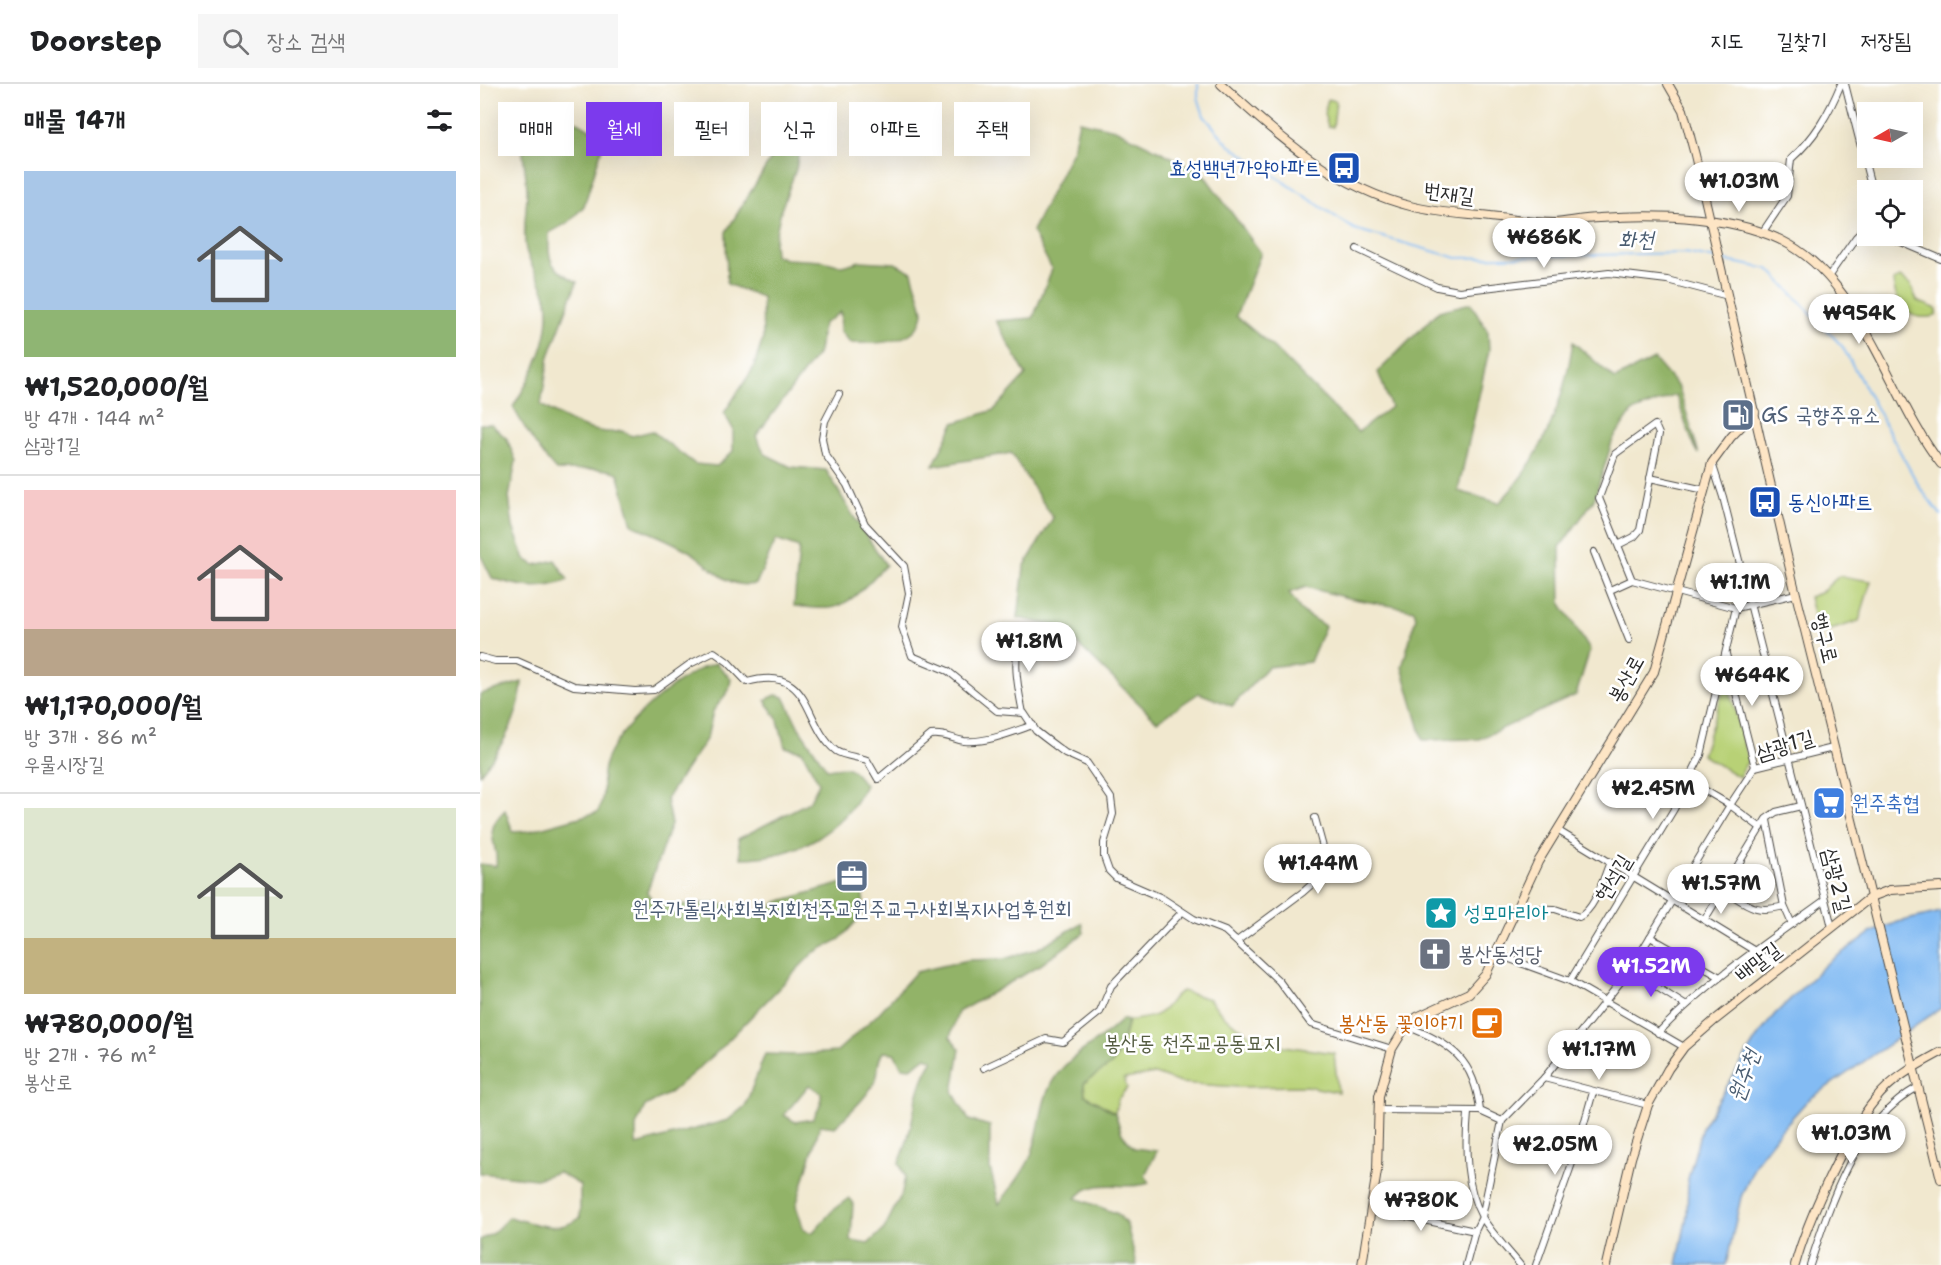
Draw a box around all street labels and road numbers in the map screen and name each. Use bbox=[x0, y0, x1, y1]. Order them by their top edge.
street label: 번재길 bbox=[1422, 176, 1476, 210]
street label: 행구로 bbox=[1805, 610, 1845, 666]
street label: 봉산로 bbox=[1601, 650, 1651, 708]
street label: 삼광1길 bbox=[1752, 723, 1818, 767]
street label: 삼광2길 bbox=[1816, 845, 1859, 915]
street label: 현석길 bbox=[1588, 849, 1638, 907]
street label: 배말길 bbox=[1729, 935, 1787, 989]

